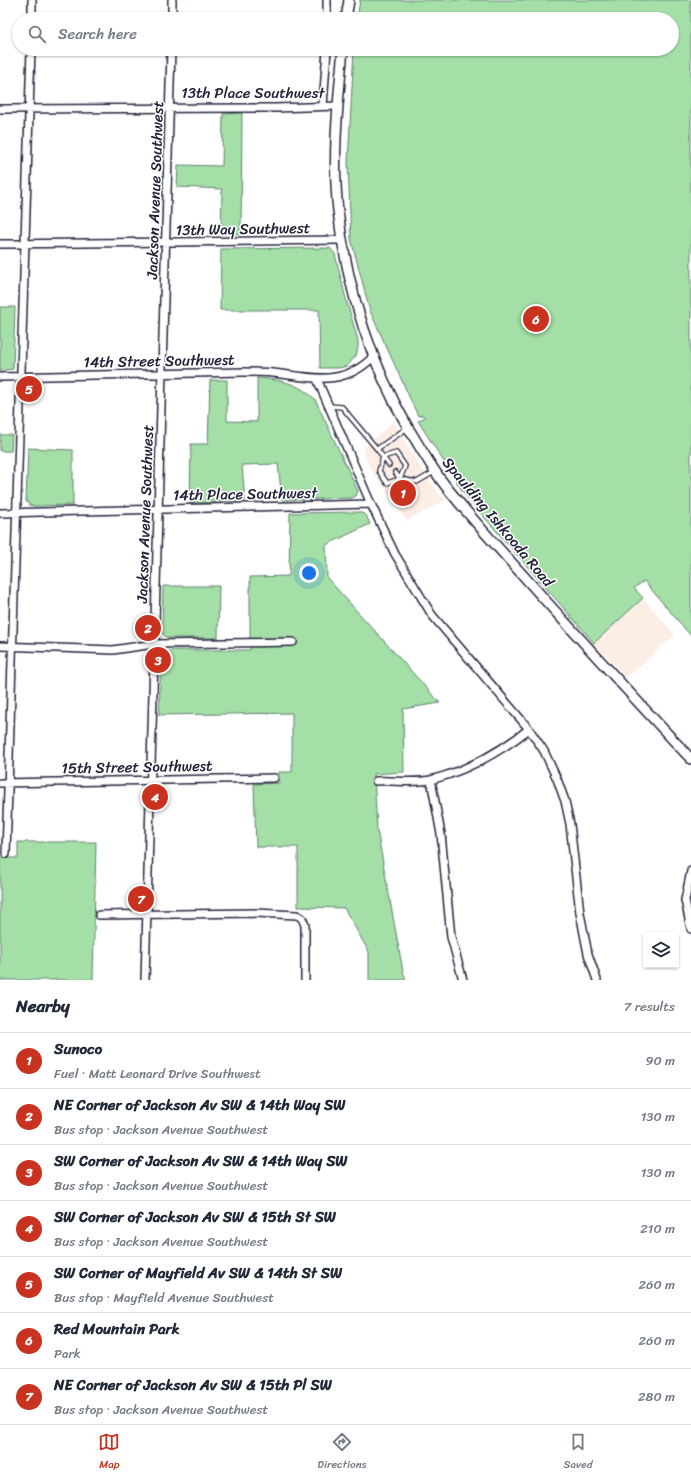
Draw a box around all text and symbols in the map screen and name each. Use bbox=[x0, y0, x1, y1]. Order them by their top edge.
search box bbox=[12, 12, 679, 56]
text: Search here bbox=[58, 21, 137, 47]
icon: search bbox=[26, 23, 48, 45]
street label: 13th Place Southwest bbox=[181, 80, 326, 106]
street label: Jackson Avenue Southwest bbox=[139, 100, 171, 281]
street label: 13th Way Southwest bbox=[175, 215, 311, 243]
pin: 6 bbox=[523, 304, 549, 334]
street label: 14th Street Southwest bbox=[83, 347, 235, 375]
pin: 5 bbox=[16, 374, 42, 404]
street label: Jackson Avenue Southwest bbox=[129, 424, 161, 605]
street label: Spaulding Ishkooda Road bbox=[436, 451, 561, 594]
pin: 1 bbox=[390, 478, 416, 508]
street label: 14th Place Southwest bbox=[173, 480, 318, 508]
your location bbox=[299, 563, 319, 583]
pin: 2 bbox=[135, 613, 161, 643]
pin: 3 bbox=[145, 645, 171, 675]
street label: 15th Street Southwest bbox=[61, 753, 213, 781]
pin: 4 bbox=[142, 782, 168, 812]
pin: 7 bbox=[128, 884, 154, 914]
map controls bbox=[643, 932, 679, 968]
button: layers bbox=[643, 932, 679, 968]
text: Nearby bbox=[16, 991, 70, 1021]
text: 7 results bbox=[624, 995, 675, 1018]
text: Sunoco bbox=[54, 1036, 102, 1062]
text: 1 bbox=[26, 1049, 32, 1072]
text: 90 m bbox=[645, 1049, 675, 1072]
text: Fuel · Matt Leonard Drive Southwest bbox=[54, 1062, 261, 1085]
text: NE Corner of Jackson Av SW & 14th Way SW bbox=[54, 1092, 346, 1118]
text: 2 bbox=[25, 1105, 33, 1128]
text: 130 m bbox=[641, 1105, 675, 1128]
text: Bus stop · Jackson Avenue Southwest bbox=[54, 1118, 268, 1141]
text: SW Corner of Jackson Av SW & 14th Way SW bbox=[54, 1148, 348, 1174]
text: 3 bbox=[25, 1161, 33, 1184]
text: 130 m bbox=[641, 1161, 675, 1184]
text: Bus stop · Jackson Avenue Southwest bbox=[54, 1174, 268, 1197]
text: SW Corner of Jackson Av SW & 15th St SW bbox=[54, 1204, 336, 1230]
text: 4 bbox=[25, 1217, 33, 1240]
text: 210 m bbox=[640, 1217, 675, 1240]
text: Bus stop · Jackson Avenue Southwest bbox=[54, 1230, 268, 1253]
text: SW Corner of Mayfield Av SW & 14th St SW bbox=[54, 1260, 342, 1286]
text: 5 bbox=[25, 1273, 33, 1296]
text: 260 m bbox=[639, 1273, 675, 1296]
text: Bus stop · Mayfield Avenue Southwest bbox=[54, 1286, 274, 1309]
text: Red Mountain Park bbox=[54, 1316, 180, 1342]
text: 6 bbox=[25, 1329, 33, 1352]
text: 260 m bbox=[639, 1329, 675, 1352]
text: Park bbox=[54, 1342, 81, 1365]
text: NE Corner of Jackson Av SW & 15th Pl SW bbox=[54, 1372, 332, 1398]
text: 7 bbox=[25, 1385, 33, 1408]
text: 280 m bbox=[638, 1385, 675, 1408]
text: Bus stop · Jackson Avenue Southwest bbox=[54, 1398, 268, 1421]
tab: Map bbox=[98, 1431, 120, 1474]
tab: Directions bbox=[317, 1431, 367, 1474]
tab: Saved bbox=[564, 1431, 593, 1474]

